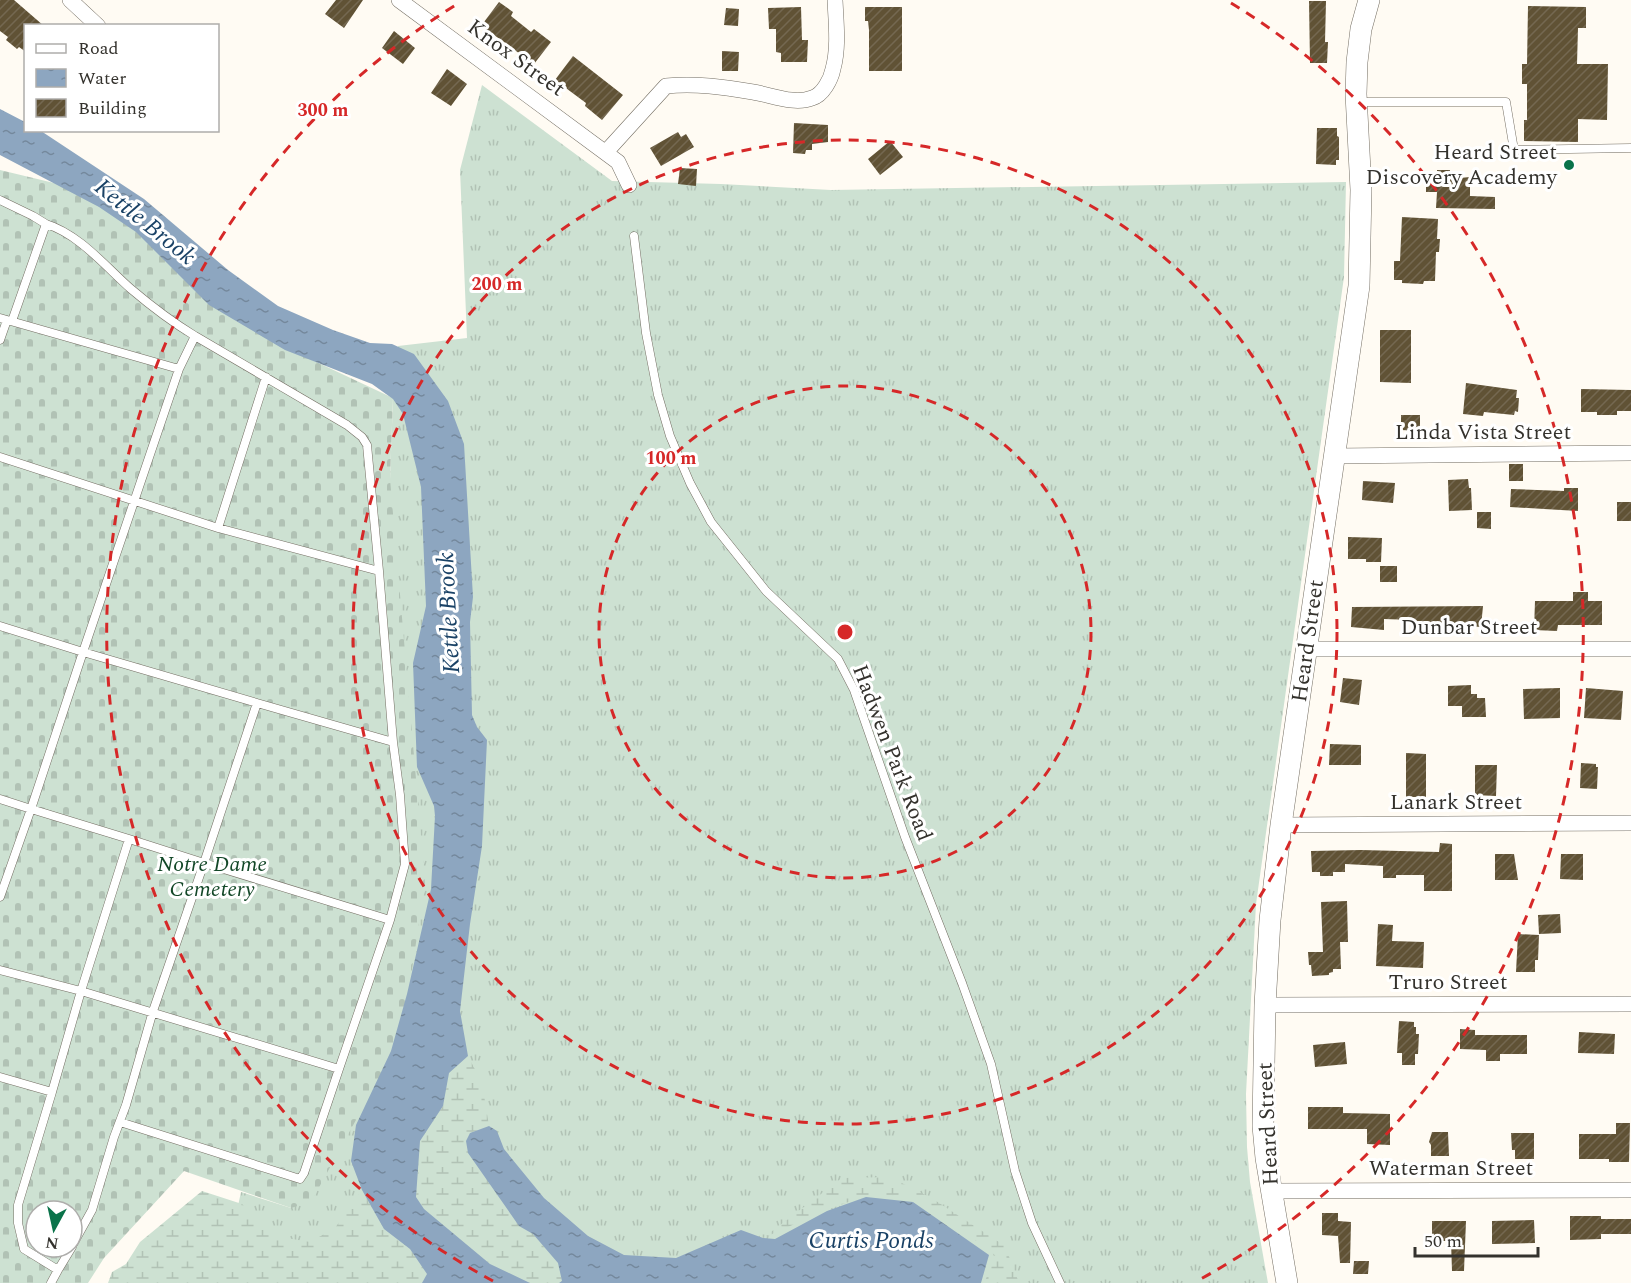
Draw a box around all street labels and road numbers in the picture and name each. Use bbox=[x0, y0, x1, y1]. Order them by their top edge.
street label: Knox Street bbox=[460, 11, 572, 105]
street label: Linda Vista Street bbox=[1395, 416, 1571, 449]
street label: Heard Street bbox=[1283, 577, 1333, 704]
street label: Dunbar Street bbox=[1400, 611, 1538, 644]
street label: Hadwen Park Road bbox=[843, 660, 941, 846]
street label: Lanark Street bbox=[1390, 786, 1522, 819]
street label: Truro Street bbox=[1388, 966, 1508, 999]
street label: Heard Street bbox=[1248, 1061, 1288, 1187]
street label: Waterman Street bbox=[1369, 1152, 1534, 1185]

